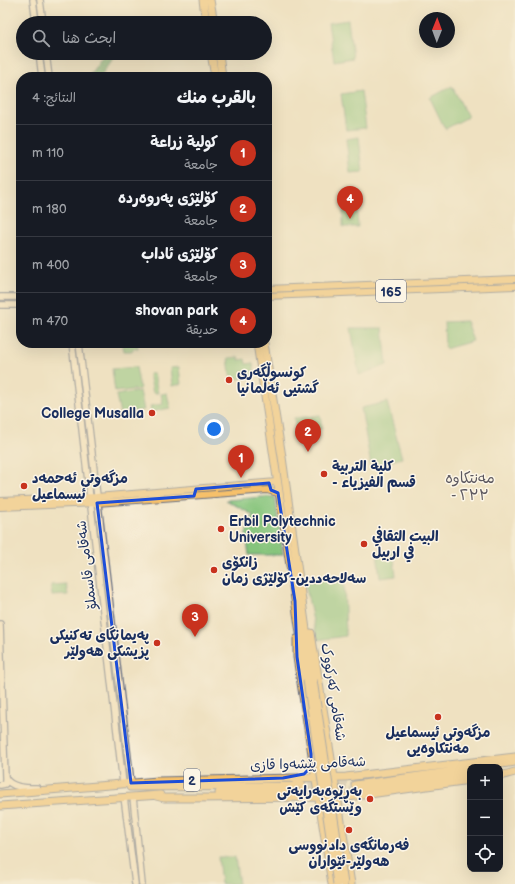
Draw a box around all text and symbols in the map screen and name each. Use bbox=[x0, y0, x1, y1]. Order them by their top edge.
north arrow bbox=[419, 12, 455, 48]
search box bbox=[16, 16, 272, 60]
icon: search bbox=[30, 27, 52, 49]
text: ابحث هنا bbox=[62, 29, 116, 48]
text: بالقرب منك bbox=[177, 88, 256, 108]
text: النتائج: 4 bbox=[32, 90, 76, 106]
text: كولية زراعة bbox=[150, 133, 218, 152]
text: 110 m bbox=[32, 145, 64, 161]
text: 1 bbox=[240, 145, 246, 161]
text: جامعة bbox=[184, 157, 218, 173]
pin: 4 bbox=[337, 186, 363, 219]
text: کۆلێژی پەروەردە bbox=[118, 189, 218, 208]
text: 180 m bbox=[32, 201, 67, 217]
text: 2 bbox=[239, 201, 247, 217]
text: جامعة bbox=[184, 213, 218, 229]
text: کۆلێژی ئاداب bbox=[141, 245, 218, 264]
text: 400 m bbox=[32, 257, 70, 273]
text: 3 bbox=[239, 257, 247, 273]
text: جامعة bbox=[184, 269, 218, 285]
road number: 165 bbox=[376, 280, 406, 302]
text: shovan park bbox=[135, 301, 218, 320]
text: 470 m bbox=[32, 313, 68, 329]
text: 4 bbox=[239, 313, 247, 329]
text: حديقة bbox=[186, 322, 218, 338]
place label: کونسوڵگەری گشتیی ئەڵمانیا bbox=[237, 362, 320, 397]
marker: کونسوڵگەری گشتیی ئەڵمانیا bbox=[224, 375, 234, 385]
place label: College Musalla bbox=[41, 405, 144, 422]
marker: College Musalla bbox=[147, 408, 157, 418]
your location bbox=[204, 419, 224, 439]
pin: 2 bbox=[295, 419, 321, 452]
pin: 1 bbox=[228, 445, 254, 478]
place label: كلية التربية - قسم الفيزياء bbox=[332, 458, 416, 493]
place label: مزگەوتی ئەحمەد ئیسماعیل bbox=[32, 469, 128, 503]
marker: كلية التربية - قسم الفيزياء bbox=[319, 469, 329, 479]
district label: مەنتکاوە - ٢٣٣ bbox=[445, 469, 495, 505]
marker: مزگەوتی ئەحمەد ئیسماعیل bbox=[19, 481, 29, 491]
place label: Erbil Polytechnic University bbox=[229, 513, 336, 546]
street label: شەقامی قاسملۆ bbox=[73, 519, 101, 611]
marker: Erbil Polytechnic University bbox=[216, 524, 226, 534]
place label: البيت الثقافي في اربيل bbox=[372, 526, 439, 563]
marker: البيت الثقافي في اربيل bbox=[359, 539, 369, 549]
place label: زانکۆی سەلاحەددین-کۆلێژی زمان bbox=[222, 554, 366, 588]
marker: زانکۆی سەلاحەددین-کۆلێژی زمان bbox=[209, 565, 219, 575]
pin: 3 bbox=[182, 604, 208, 637]
place label: پەیمانگای تەکنیکی پزیشکی هەولێر bbox=[50, 626, 149, 660]
marker: پەیمانگای تەکنیکی پزیشکی هەولێر bbox=[152, 638, 162, 648]
street label: شەقامی کەرکووک bbox=[317, 642, 350, 742]
marker: مزگەوتی ئیسماعیل مەنتکاوەیی bbox=[433, 712, 443, 722]
place label: مزگەوتی ئیسماعیل مەنتکاوەیی bbox=[386, 723, 490, 757]
street label: شەقامی پێشەوا قازی bbox=[250, 753, 366, 775]
map controls bbox=[467, 764, 503, 872]
button: + bbox=[467, 764, 503, 800]
road number: 2 bbox=[184, 769, 200, 791]
place label: بەڕێوەبەرایەتی وێستگەی کێش bbox=[277, 783, 362, 816]
marker: بەڕێوەبەرایەتی وێستگەی کێش bbox=[365, 794, 375, 804]
button: − bbox=[467, 800, 503, 836]
marker: فه‌رمانگه‌ی دادنووسی هه‌ولێر-ئێواران bbox=[344, 825, 354, 835]
place label: فه‌رمانگه‌ی دادنووسی هه‌ولێر-ئێواران bbox=[289, 836, 409, 870]
button: locate bbox=[467, 836, 503, 872]

